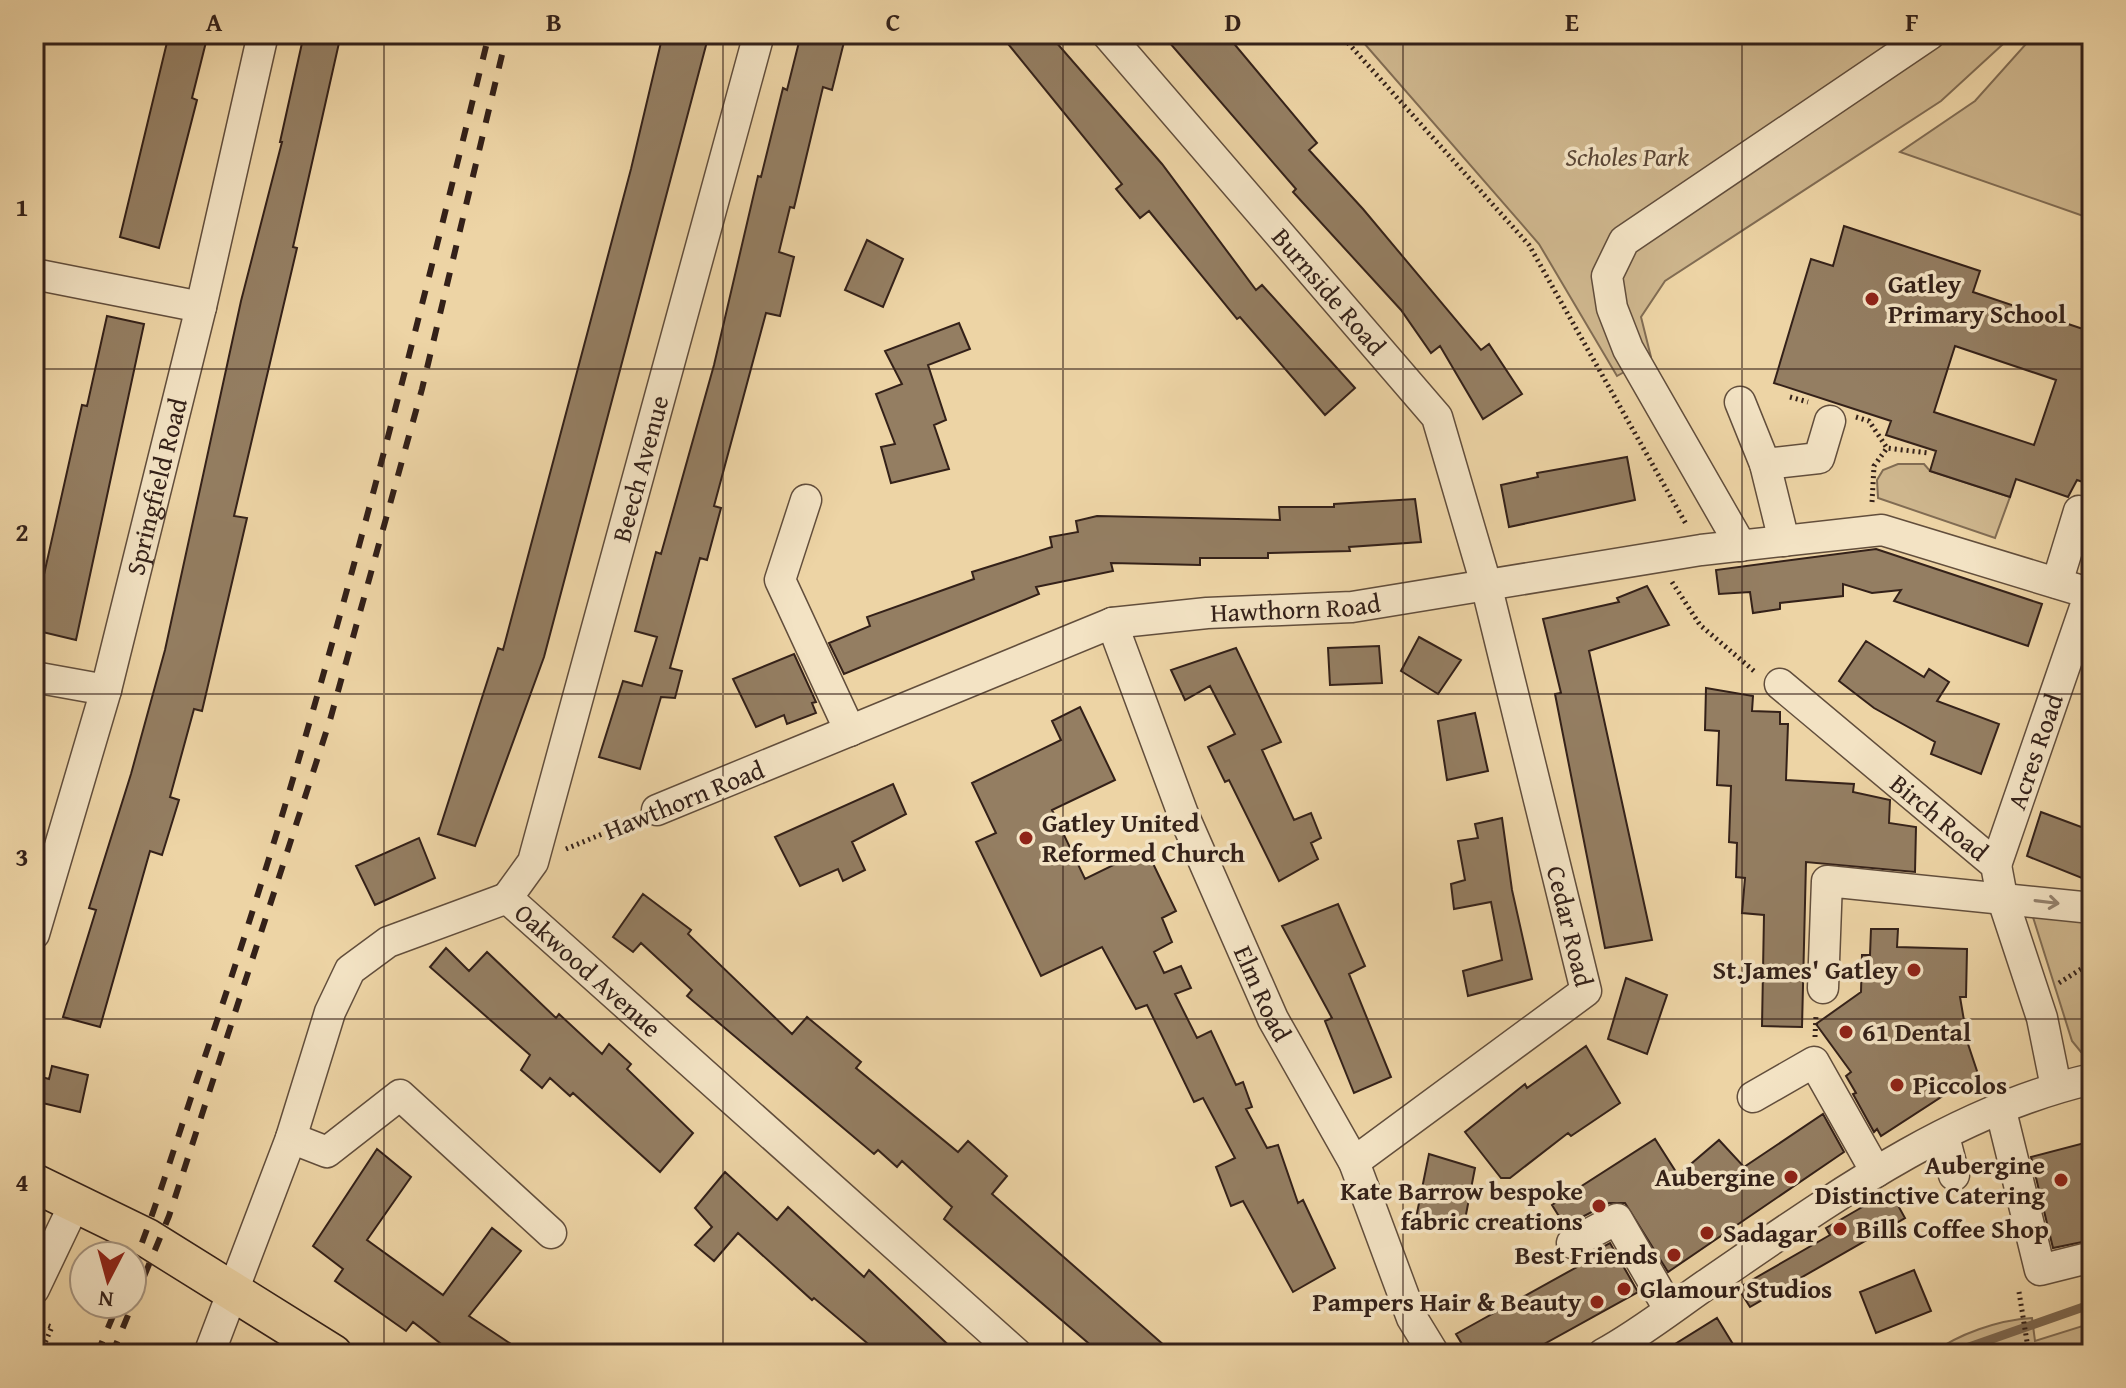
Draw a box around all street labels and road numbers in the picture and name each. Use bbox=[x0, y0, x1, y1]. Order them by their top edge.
street label: Burnside Road bbox=[1263, 219, 1396, 364]
street label: Beech Avenue bbox=[601, 391, 678, 546]
street label: Springfield Road bbox=[115, 394, 197, 579]
street label: Hawthorn Road bbox=[1210, 583, 1383, 632]
street label: Acres Road bbox=[1997, 688, 2073, 815]
street label: Hawthorn Road bbox=[598, 750, 770, 849]
street label: Birch Road bbox=[1882, 764, 1998, 870]
street label: Cedar Road bbox=[1537, 862, 1604, 991]
street label: Oakwood Avenue bbox=[506, 894, 670, 1046]
street label: Elm Road bbox=[1224, 939, 1302, 1049]

